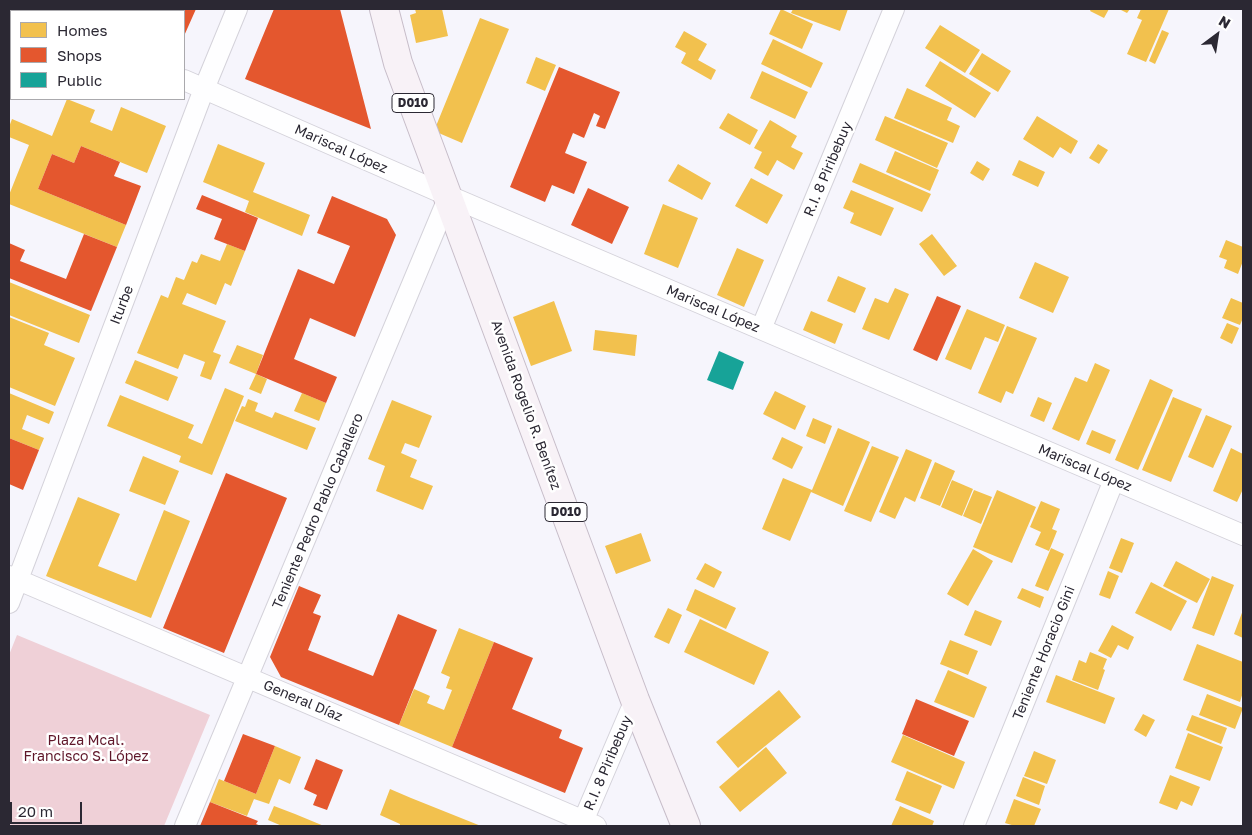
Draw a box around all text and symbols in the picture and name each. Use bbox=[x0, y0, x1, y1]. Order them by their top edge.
legend bbox=[10, 10, 185, 100]
north arrow bbox=[1192, 10, 1242, 60]
text: N bbox=[1216, 12, 1234, 32]
text: Homes bbox=[57, 21, 107, 39]
text: Shops bbox=[57, 46, 102, 64]
text: Public bbox=[57, 71, 102, 89]
road number: D010 bbox=[392, 94, 434, 112]
street label: R.I. 8 Piribebuy bbox=[800, 119, 856, 219]
street label: Mariscal López bbox=[292, 121, 390, 177]
street label: Mariscal López bbox=[664, 282, 762, 336]
street label: Iturbe bbox=[107, 283, 137, 327]
street label: Avenida Rogelio R. Benítez bbox=[487, 318, 565, 492]
street label: Teniente Pedro Pablo Caballero bbox=[269, 411, 367, 611]
street label: Mariscal López bbox=[1036, 441, 1134, 495]
road number: D010 bbox=[545, 502, 587, 522]
street label: Teniente Horacio Gini bbox=[1009, 583, 1079, 723]
street label: General Díaz bbox=[261, 677, 345, 725]
street label: R.I. 8 Piribebuy bbox=[580, 713, 636, 813]
park label: Plaza Mcal. Francisco S. López bbox=[23, 733, 149, 766]
scale bar bbox=[12, 792, 85, 824]
text: 20 m bbox=[18, 802, 53, 820]

